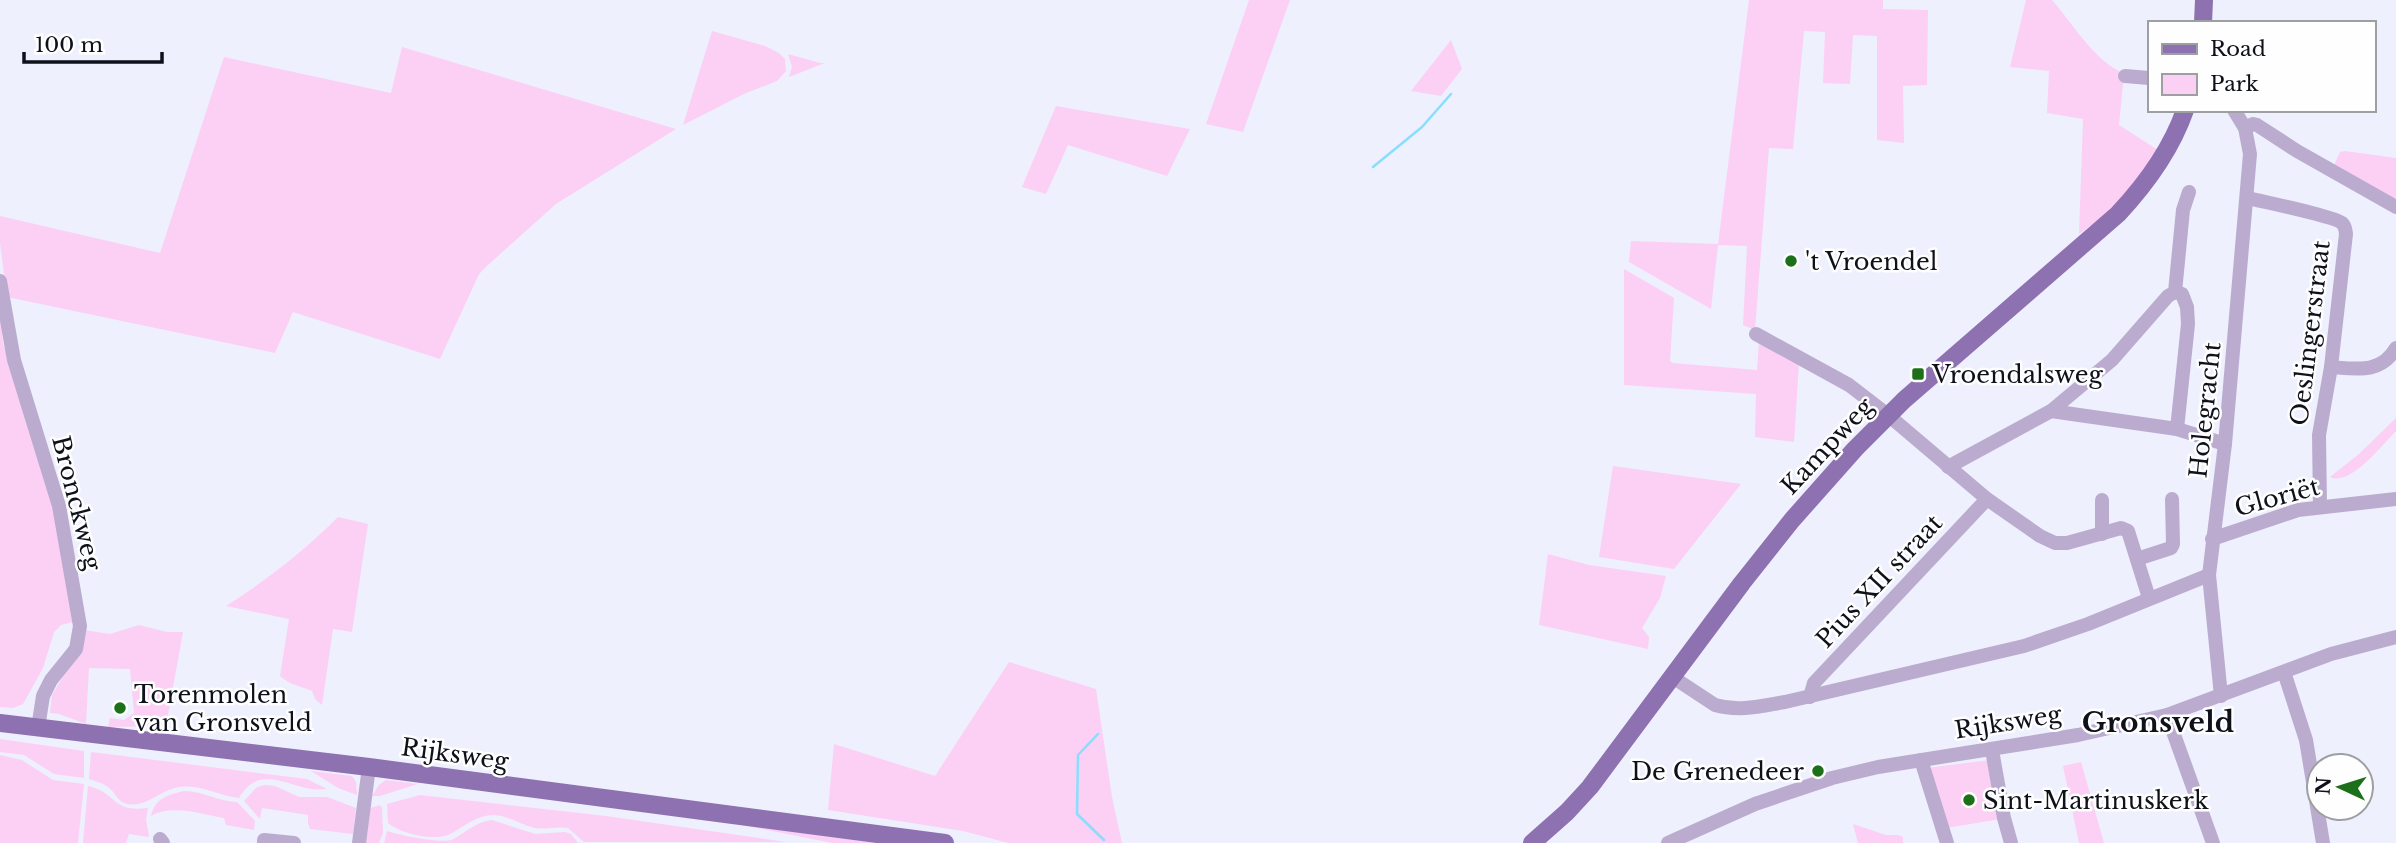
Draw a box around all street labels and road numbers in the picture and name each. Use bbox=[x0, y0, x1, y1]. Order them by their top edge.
street label: Oeslingerstraat bbox=[2284, 239, 2336, 427]
street label: Holegracht bbox=[2183, 341, 2227, 479]
street label: Kampweg bbox=[1775, 391, 1880, 500]
street label: Bronckweg bbox=[46, 433, 108, 574]
street label: Gloriët bbox=[2231, 472, 2323, 522]
street label: Pius XII straat bbox=[1810, 508, 1948, 654]
street label: Rijksweg bbox=[1952, 699, 2064, 745]
street label: Rijksweg bbox=[399, 732, 511, 776]

